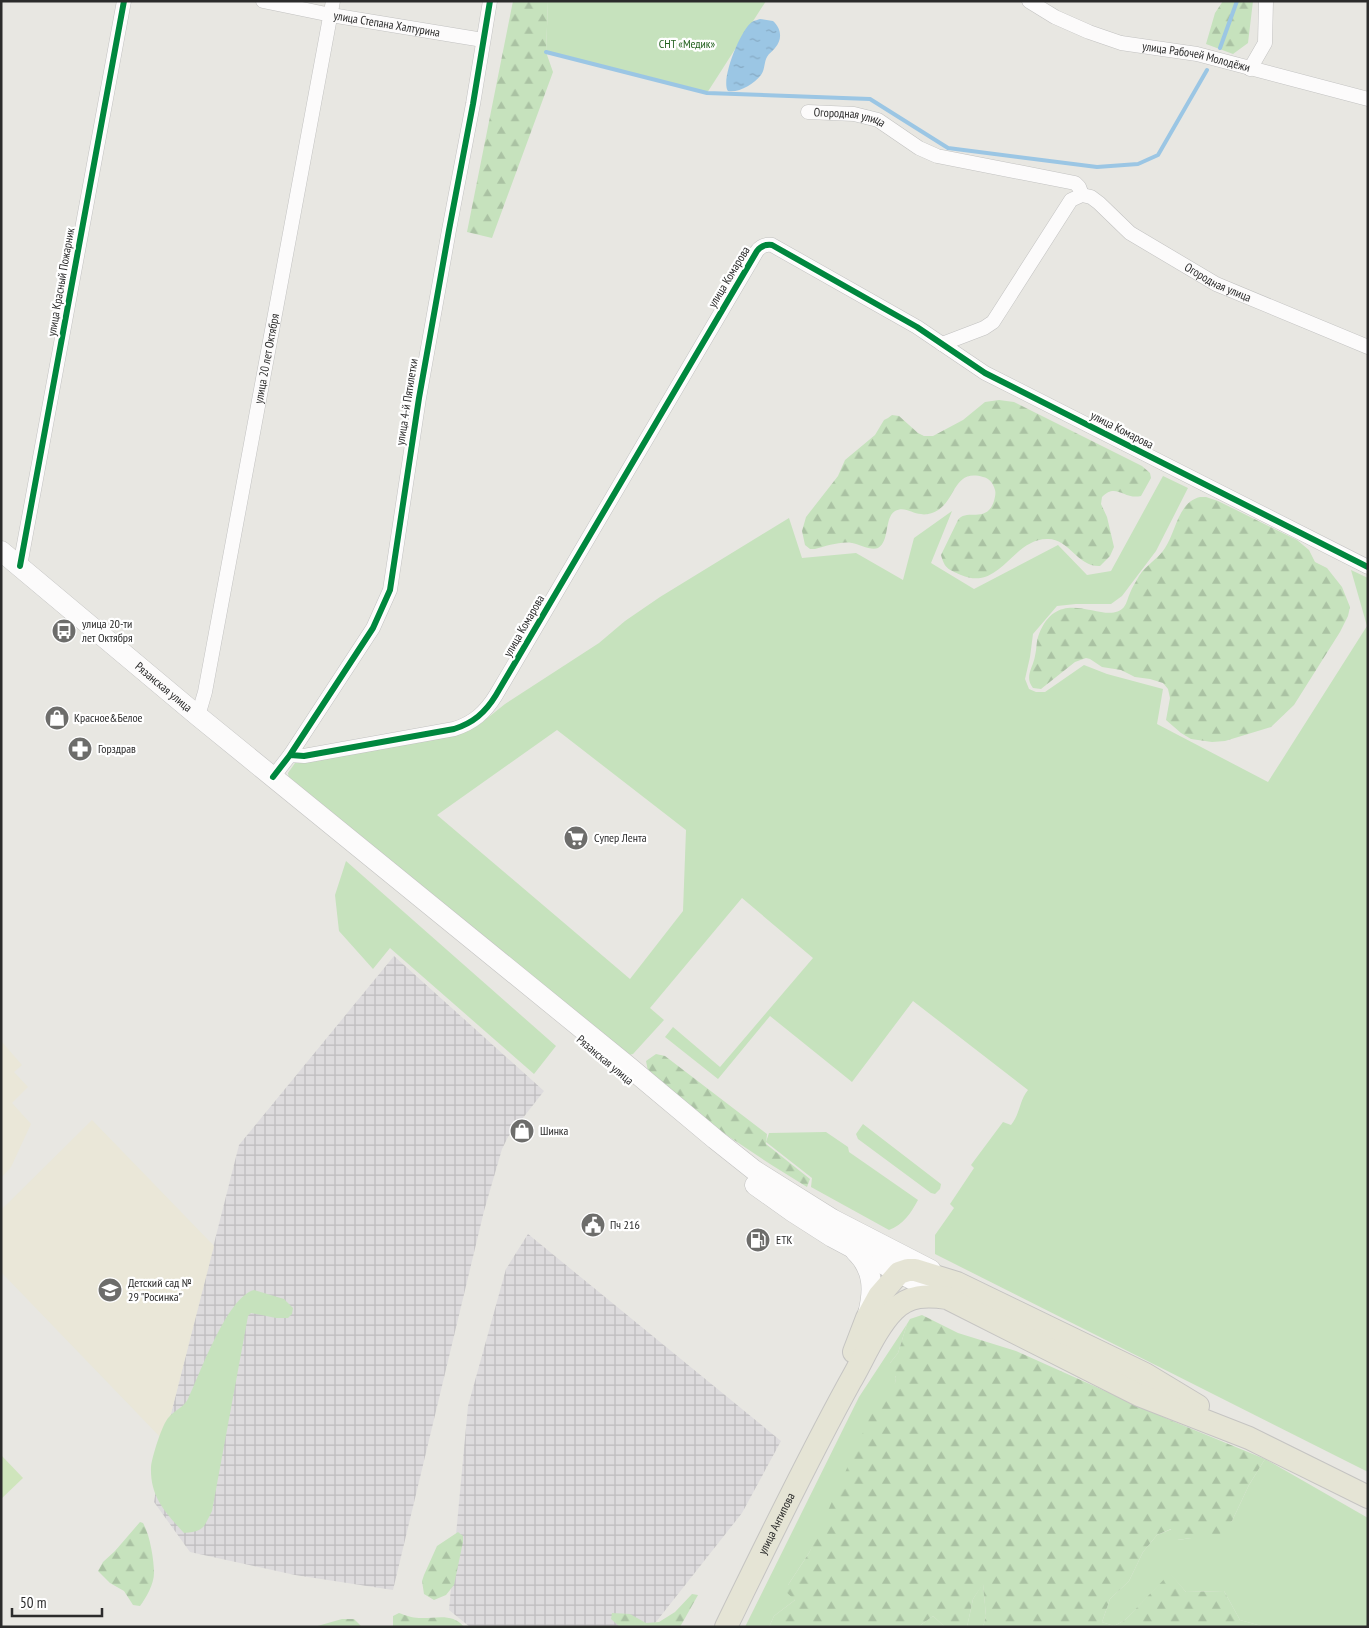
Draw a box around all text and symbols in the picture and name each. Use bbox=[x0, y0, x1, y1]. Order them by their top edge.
street label: улица Степана Халтурина bbox=[333, 8, 441, 40]
park label: СНТ «Медик» bbox=[659, 36, 716, 51]
street label: улица Рабочей Молодёжи bbox=[1141, 38, 1252, 75]
street label: Огородная улица bbox=[813, 104, 889, 130]
street label: улица Красный Пожарник bbox=[44, 226, 77, 337]
street label: улица Комарова bbox=[704, 243, 753, 310]
street label: Огородная улица bbox=[1182, 259, 1254, 305]
street label: улица 20 лет Октября bbox=[251, 312, 282, 405]
street label: улица 4-й Пятилетки bbox=[392, 358, 421, 446]
street label: улица Комарова bbox=[1088, 407, 1156, 452]
street label: улица Комарова bbox=[500, 592, 547, 659]
place label: улица 20-ти лет Октября bbox=[81, 616, 133, 645]
bus stop icon: улица 20-ти лет Октября bbox=[51, 618, 77, 644]
street label: Рязанская улица bbox=[132, 659, 196, 715]
shop icon: Красное&Белое bbox=[44, 705, 70, 731]
place label: Красное&Белое bbox=[74, 710, 143, 725]
pharmacy icon: Горздрав bbox=[67, 736, 93, 762]
place label: Горздрав bbox=[98, 741, 136, 756]
supermarket icon: Супер Лента bbox=[563, 825, 589, 851]
place label: Супер Лента bbox=[594, 830, 647, 845]
street label: Рязанская улица bbox=[574, 1031, 637, 1088]
shop icon: Шинка bbox=[509, 1118, 535, 1144]
place label: Шинка bbox=[540, 1123, 569, 1138]
public building icon: Пч 216 bbox=[580, 1212, 606, 1238]
place label: Пч 216 bbox=[610, 1217, 640, 1232]
fuel station icon: ЕТК bbox=[745, 1227, 771, 1253]
place label: ЕТК bbox=[776, 1232, 793, 1247]
place label: Детский сад № 29 "Росинка" bbox=[128, 1275, 192, 1304]
school or university icon: Детский сад № 29 "Росинка" bbox=[97, 1277, 123, 1303]
street label: улица Антипова bbox=[755, 1490, 798, 1557]
scale bar bbox=[12, 1586, 102, 1618]
text: 50 m bbox=[20, 1593, 46, 1612]

